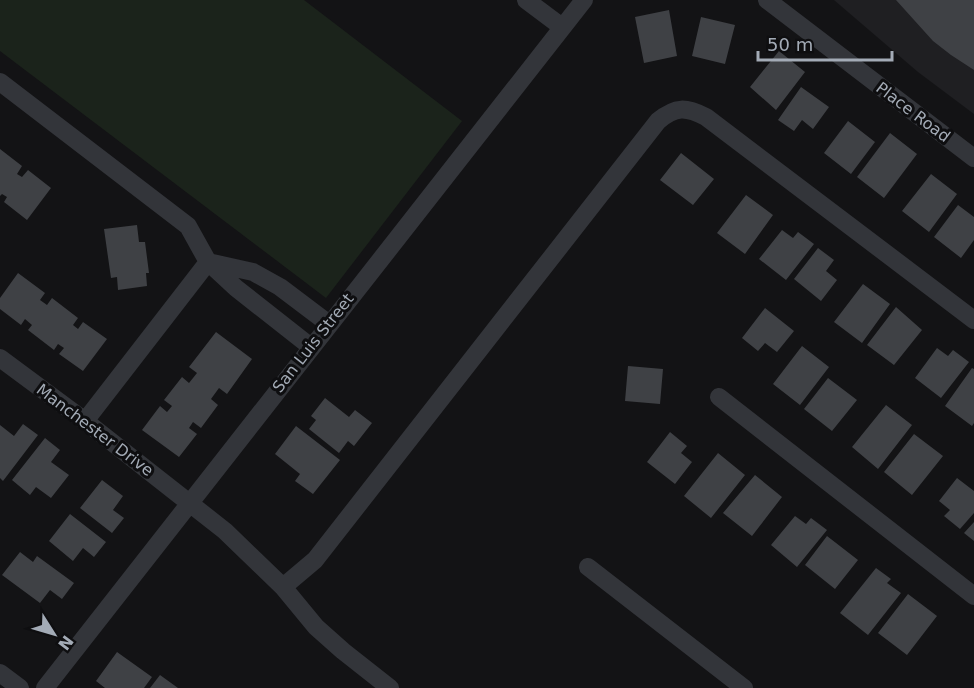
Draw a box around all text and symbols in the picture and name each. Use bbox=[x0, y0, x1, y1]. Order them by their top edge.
scale bar bbox=[758, 24, 892, 62]
text: 50 m bbox=[767, 34, 813, 55]
street label: Place Road bbox=[872, 78, 954, 146]
street label: San Luis Street bbox=[268, 290, 358, 396]
street label: Manchester Drive bbox=[33, 380, 157, 480]
north arrow bbox=[24, 604, 84, 664]
text: N bbox=[54, 632, 77, 654]

